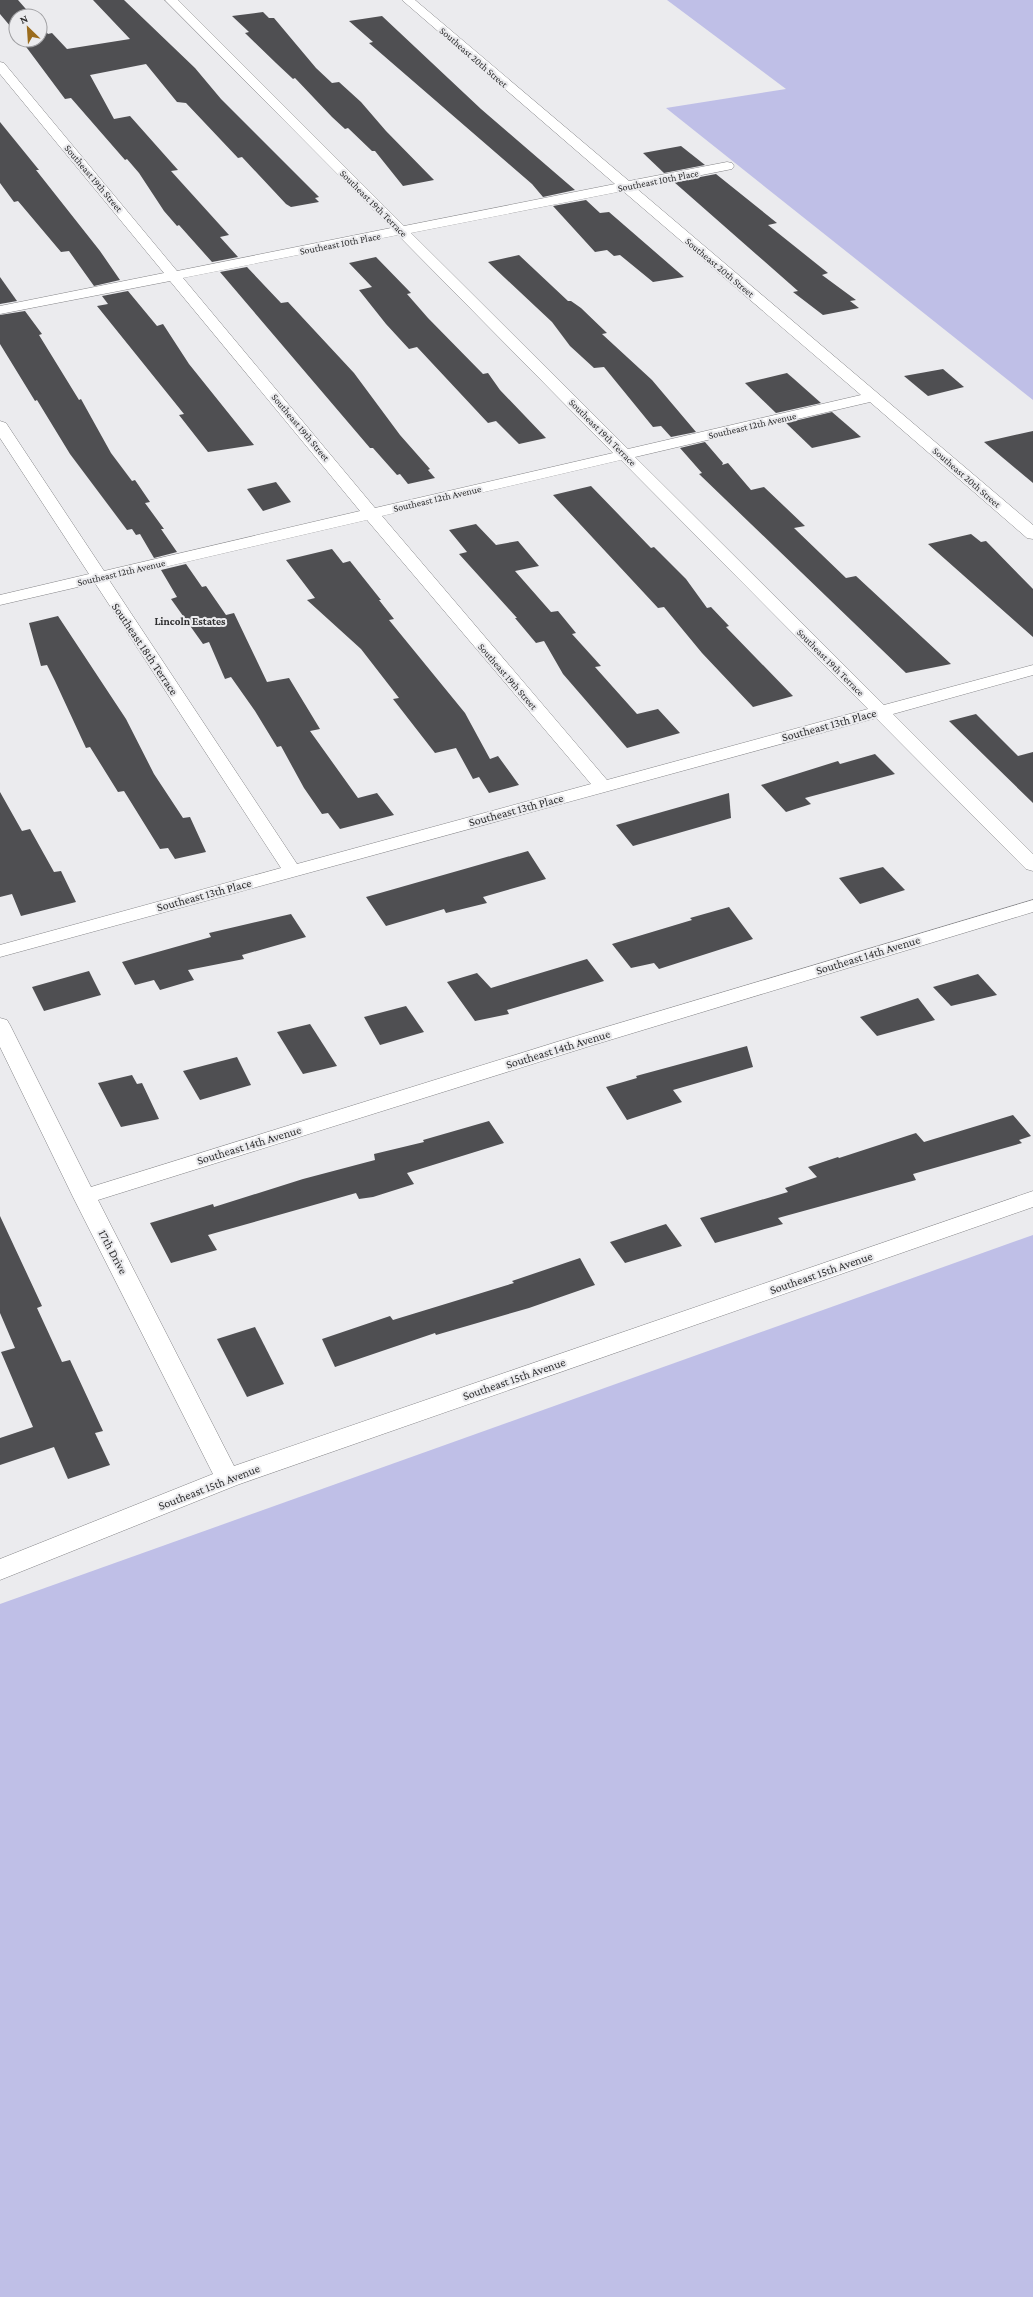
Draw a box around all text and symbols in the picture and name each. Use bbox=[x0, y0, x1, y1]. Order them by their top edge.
north arrow bbox=[8, 8, 48, 48]
text: N bbox=[18, 12, 30, 26]
street label: Southeast 20th Street bbox=[438, 25, 510, 90]
street label: Southeast 19th Street bbox=[62, 143, 125, 215]
street label: Southeast 10th Place bbox=[617, 167, 700, 194]
street label: Southeast 19th Terrace bbox=[338, 168, 410, 240]
street label: Southeast 10th Place bbox=[299, 230, 382, 257]
street label: Southeast 20th Street bbox=[683, 235, 757, 300]
street label: Southeast 19th Street bbox=[269, 392, 332, 464]
street label: Southeast 19th Terrace bbox=[567, 397, 639, 469]
street label: Southeast 12th Avenue bbox=[707, 410, 798, 441]
street label: Southeast 20th Street bbox=[931, 445, 1003, 510]
street label: Southeast 12th Avenue bbox=[392, 483, 483, 514]
street label: Southeast 12th Avenue bbox=[76, 557, 167, 588]
street label: Southeast 18th Terrace bbox=[109, 600, 181, 698]
district label: Lincoln Estates bbox=[154, 615, 226, 627]
street label: Southeast 19th Terrace bbox=[795, 627, 867, 699]
street label: Southeast 19th Street bbox=[476, 641, 540, 712]
street label: Southeast 13th Place bbox=[780, 706, 878, 744]
street label: Southeast 13th Place bbox=[467, 791, 565, 829]
street label: Southeast 13th Place bbox=[155, 876, 253, 914]
street label: Southeast 14th Avenue bbox=[814, 932, 922, 978]
street label: Southeast 14th Avenue bbox=[504, 1026, 612, 1072]
street label: Southeast 14th Avenue bbox=[195, 1122, 303, 1168]
street label: 17th Drive bbox=[95, 1227, 131, 1277]
street label: Southeast 15th Avenue bbox=[768, 1249, 874, 1297]
street label: Southeast 15th Avenue bbox=[461, 1355, 567, 1403]
street label: Southeast 15th Avenue bbox=[156, 1461, 262, 1513]

